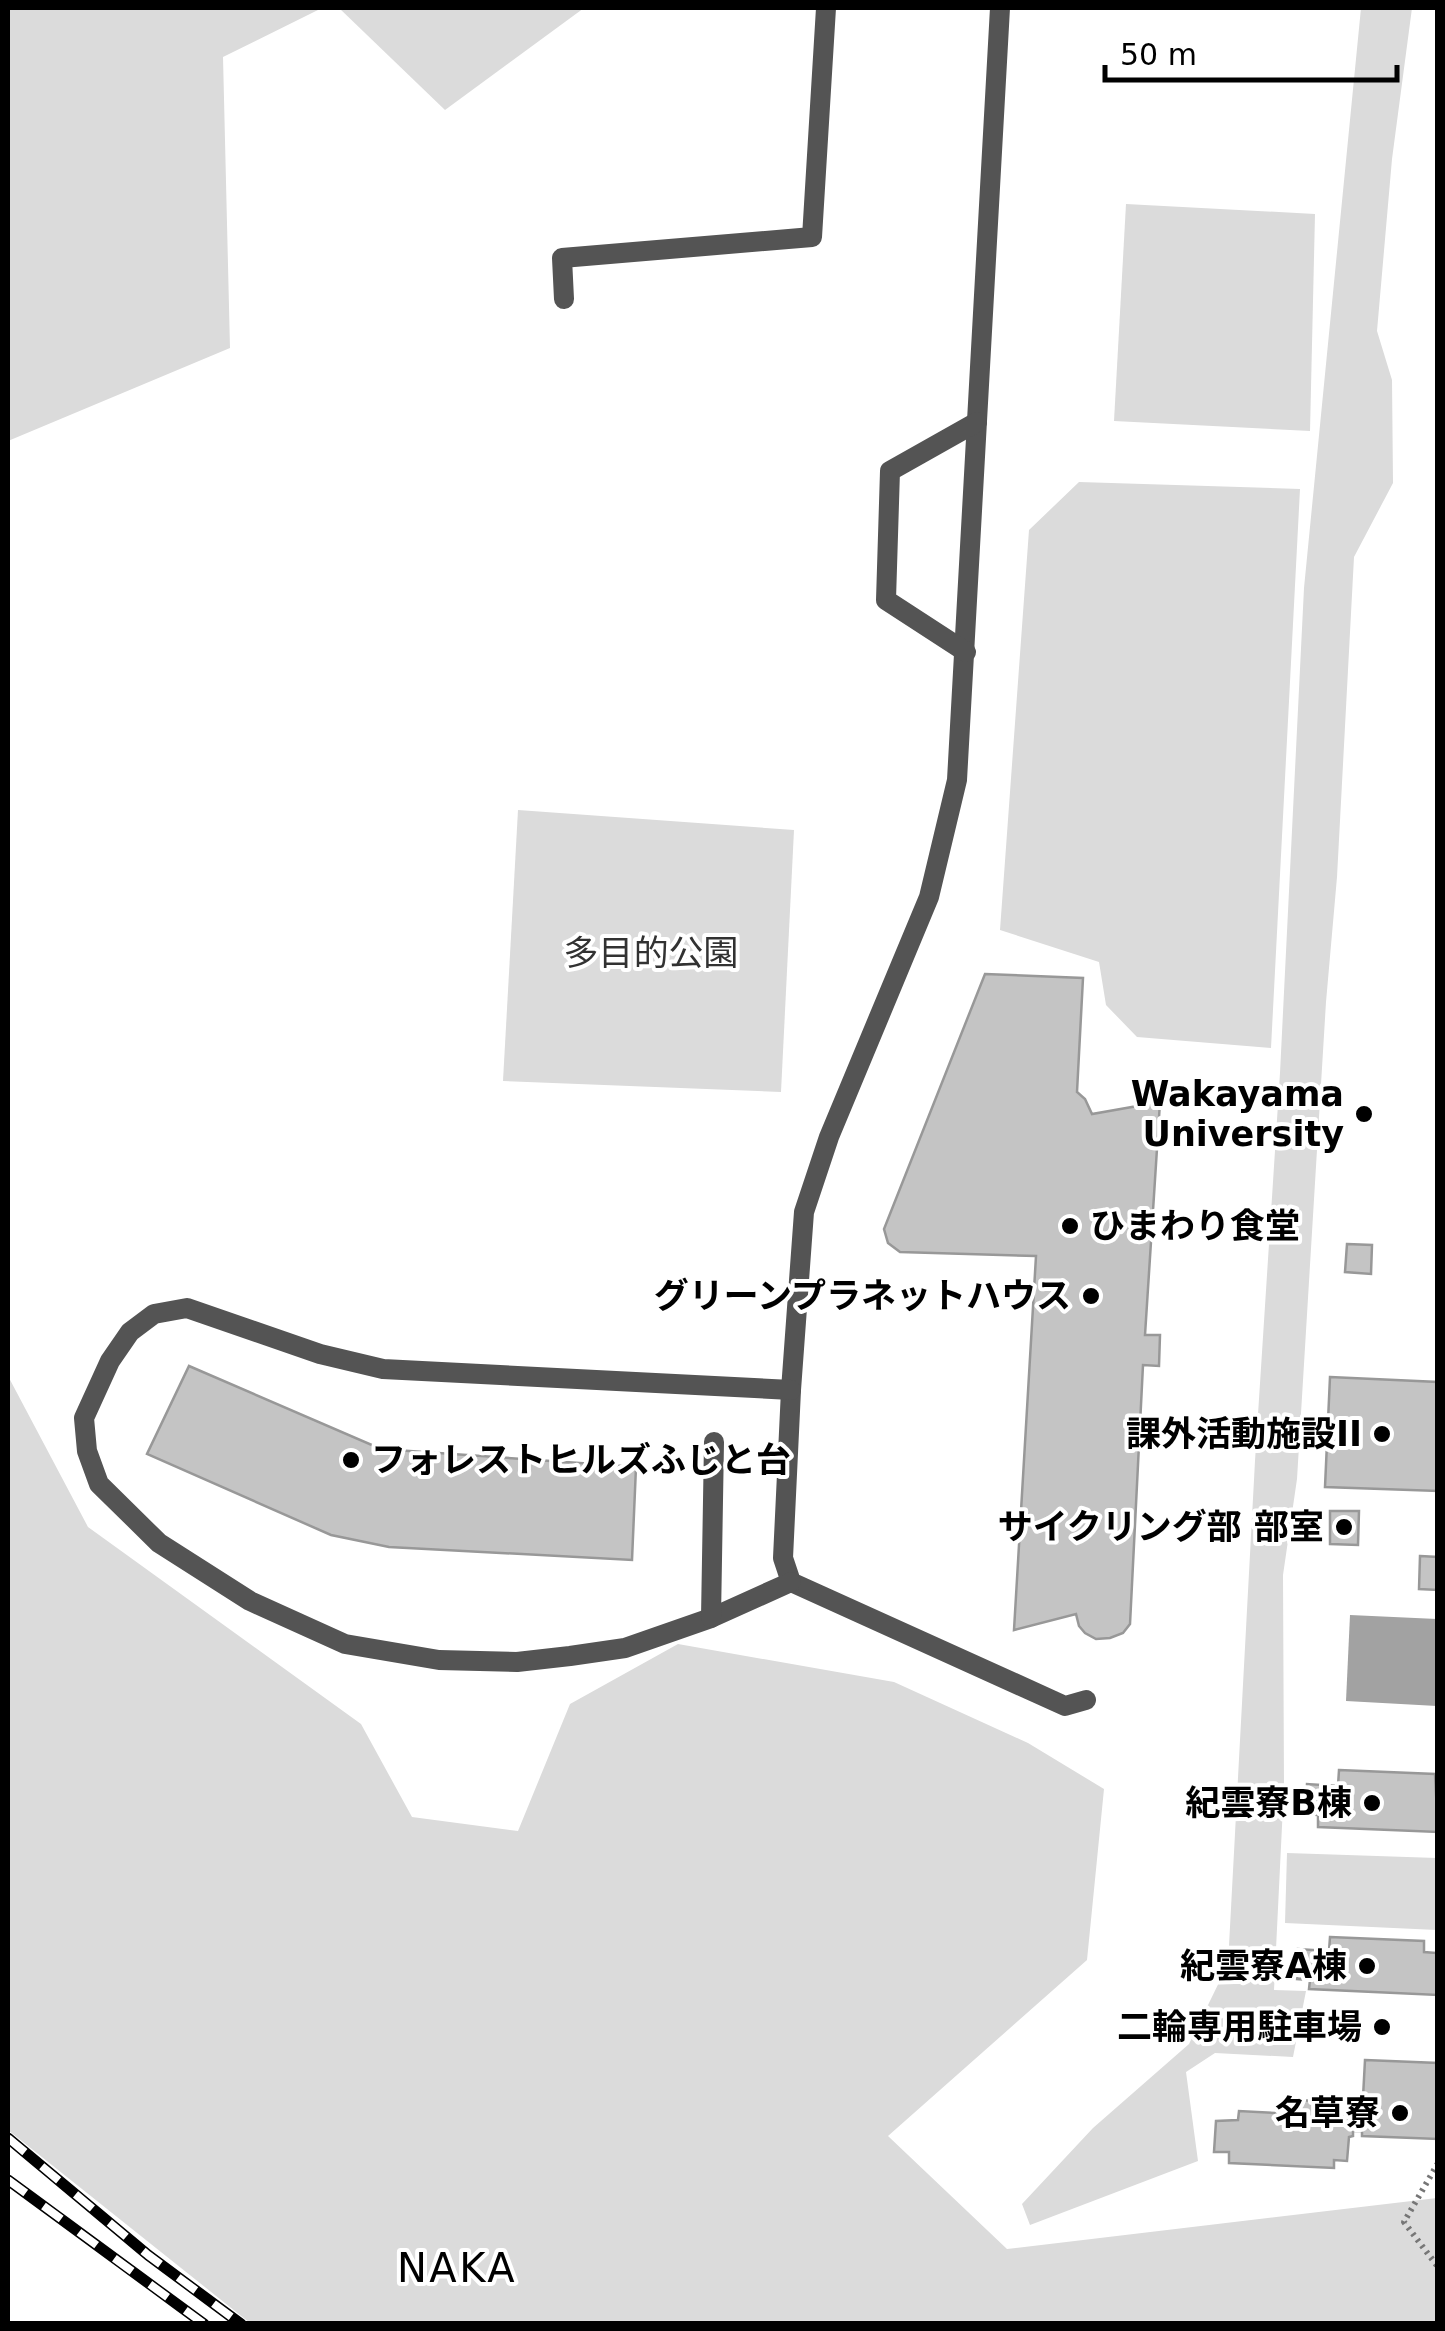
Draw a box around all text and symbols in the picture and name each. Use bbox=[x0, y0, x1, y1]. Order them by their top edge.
scale bar bbox=[1105, 20, 1398, 82]
text: 50 m bbox=[1120, 37, 1197, 72]
park label: 多目的公園 bbox=[563, 933, 739, 973]
place label: Wakayama University bbox=[1131, 1074, 1344, 1154]
marker: Wakayama University bbox=[1353, 1103, 1375, 1125]
place label: ひまわり食堂 bbox=[1090, 1206, 1300, 1246]
marker: ひまわり食堂 bbox=[1059, 1215, 1081, 1237]
place label: グリーンプラネットハウス bbox=[654, 1276, 1071, 1316]
marker: グリーンプラネットハウス bbox=[1080, 1285, 1102, 1307]
place label: 課外活動施設II bbox=[1126, 1414, 1362, 1454]
marker: 課外活動施設II bbox=[1371, 1423, 1393, 1445]
place label: フォレストヒルズふじと台 bbox=[371, 1440, 791, 1480]
marker: フォレストヒルズふじと台 bbox=[340, 1449, 362, 1471]
place label: サイクリング部 部室 bbox=[998, 1507, 1324, 1547]
marker: サイクリング部 部室 bbox=[1333, 1516, 1355, 1538]
place label: 紀雲寮B棟 bbox=[1185, 1783, 1352, 1823]
marker: 紀雲寮B棟 bbox=[1361, 1792, 1383, 1814]
place label: 紀雲寮A棟 bbox=[1180, 1946, 1347, 1986]
marker: 紀雲寮A棟 bbox=[1356, 1955, 1378, 1977]
place label: 二輪専用駐車場 bbox=[1117, 2007, 1362, 2047]
marker: 二輪専用駐車場 bbox=[1371, 2016, 1393, 2038]
place label: 名草寮 bbox=[1275, 2093, 1380, 2133]
marker: 名草寮 bbox=[1389, 2102, 1411, 2124]
district label: NAKA bbox=[397, 2245, 517, 2291]

